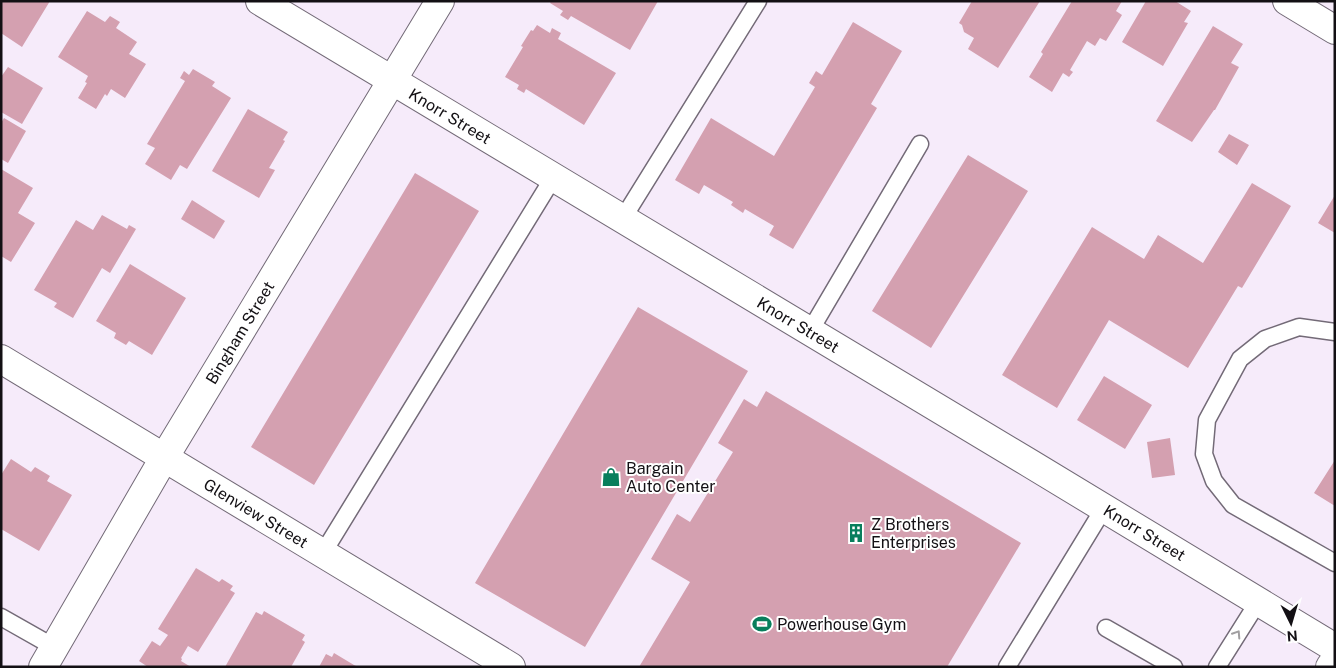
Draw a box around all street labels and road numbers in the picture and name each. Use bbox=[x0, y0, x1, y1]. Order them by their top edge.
street label: Knorr Street bbox=[405, 84, 494, 148]
street label: Bingham Street bbox=[201, 278, 278, 387]
street label: Knorr Street bbox=[754, 293, 843, 356]
street label: Glenview Street bbox=[201, 474, 312, 552]
street label: Knorr Street bbox=[1100, 500, 1189, 564]

